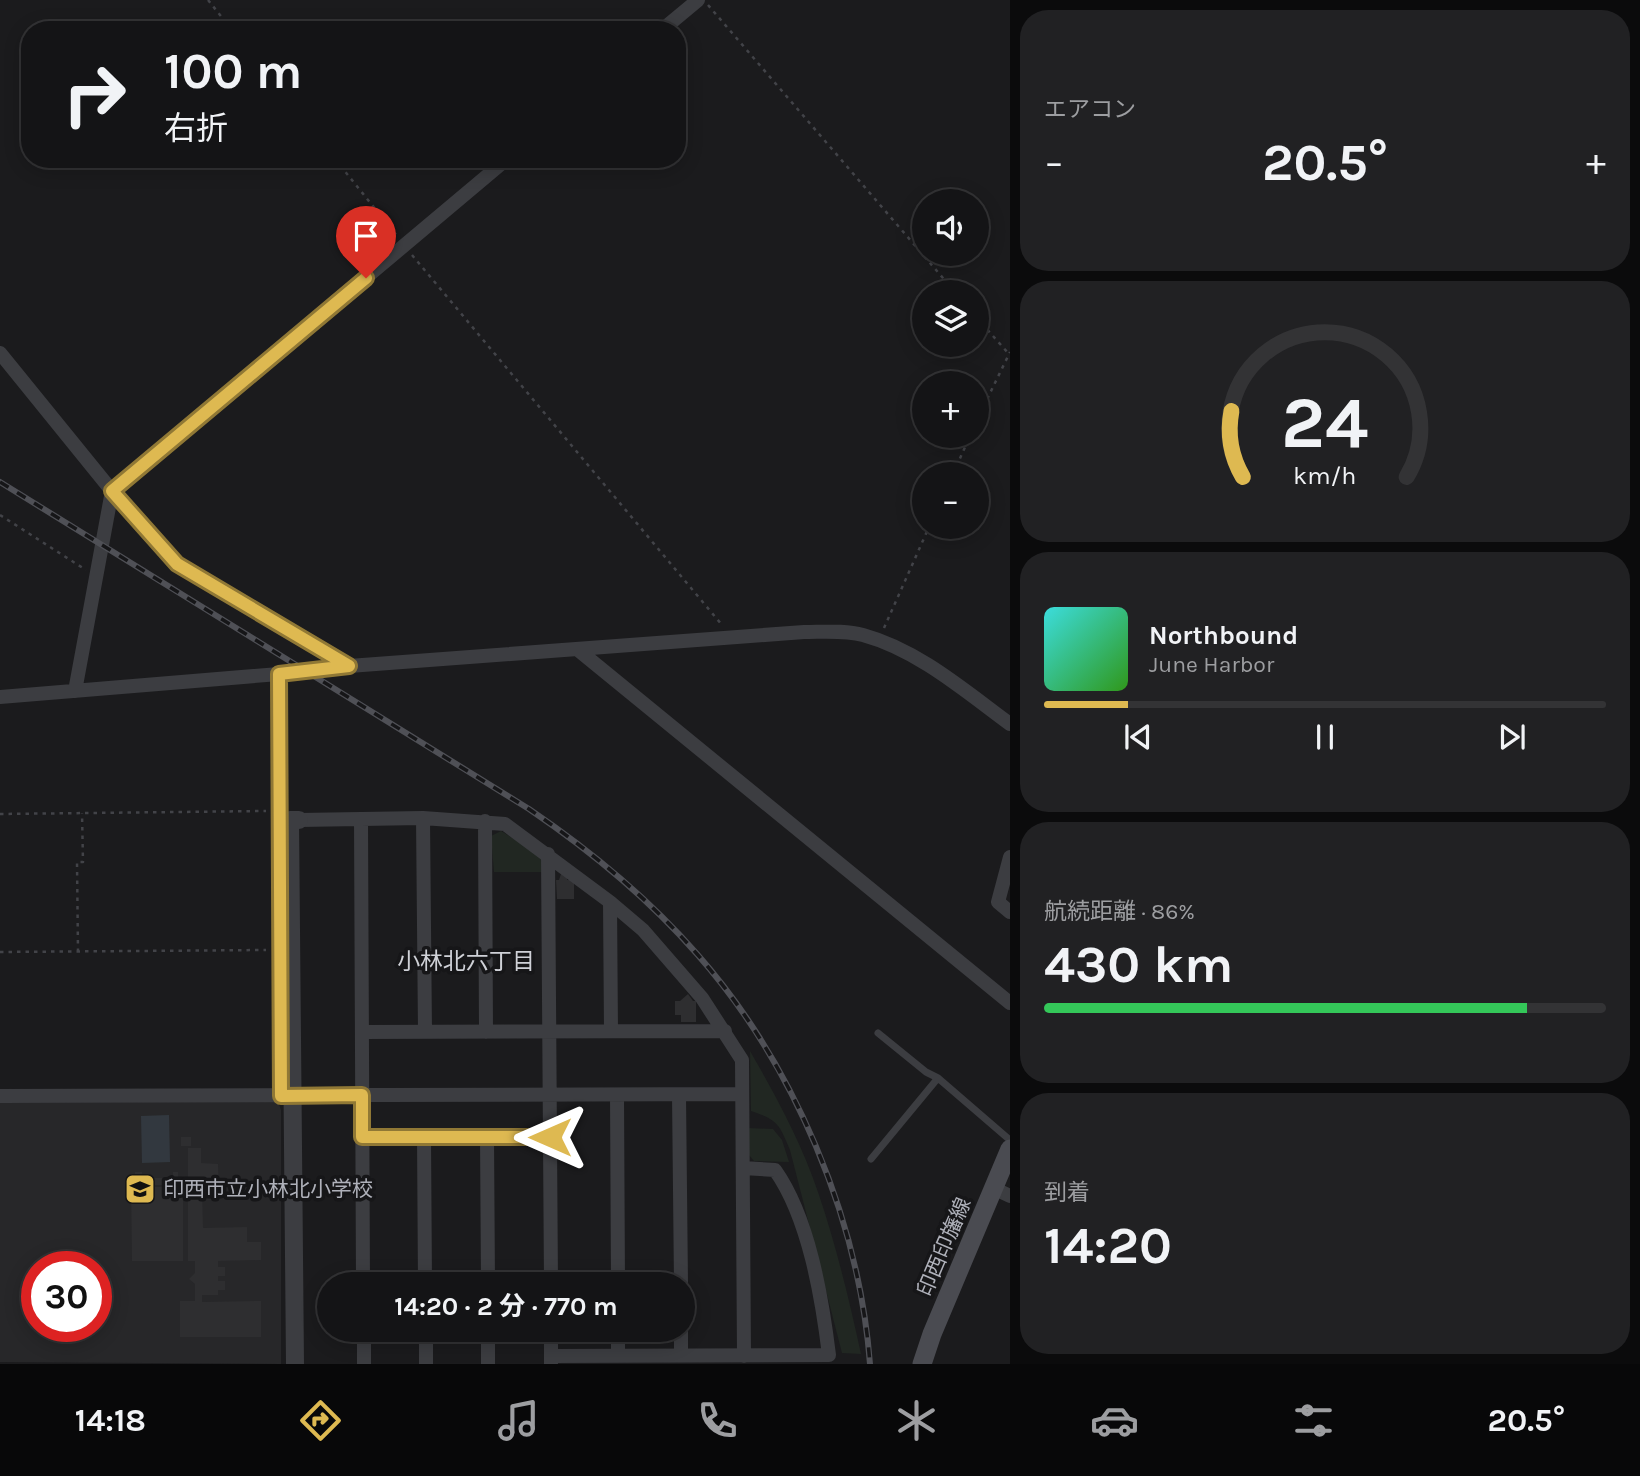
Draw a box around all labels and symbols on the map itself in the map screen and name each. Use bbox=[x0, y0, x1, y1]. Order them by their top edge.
pin bbox=[336, 206, 396, 278]
district label: 小林北六丁目 bbox=[397, 948, 535, 975]
position arrow bbox=[513, 1100, 587, 1174]
school or university icon: 印西市立小林北小学校 bbox=[123, 1172, 157, 1206]
place label: 印西市立小林北小学校 bbox=[163, 1177, 373, 1201]
street label: 印西印旛線 bbox=[912, 1194, 976, 1300]
speed limit sign: 30 bbox=[21, 1251, 112, 1342]

